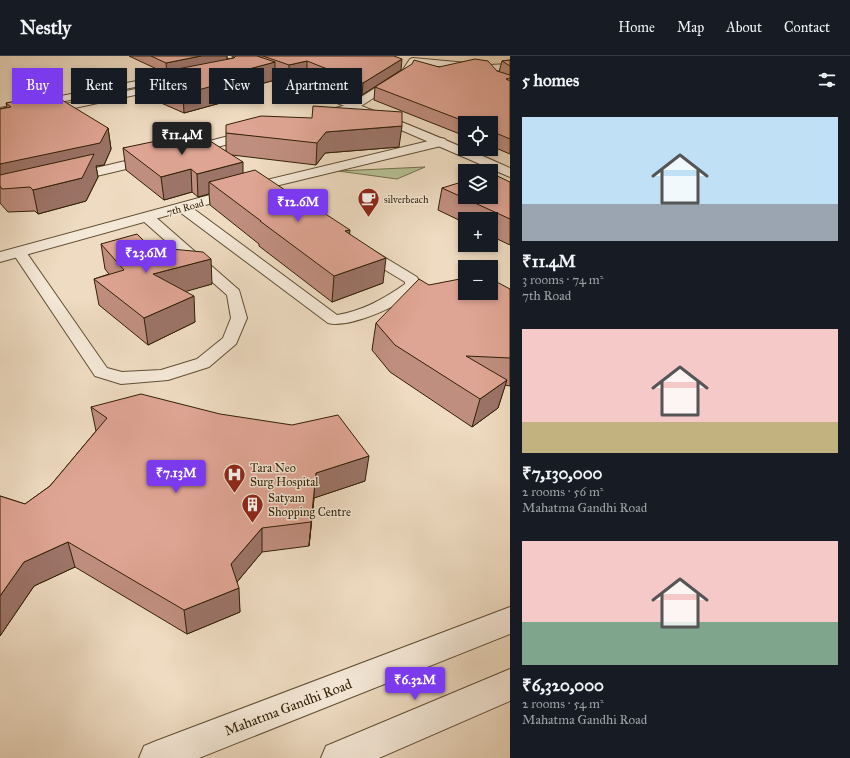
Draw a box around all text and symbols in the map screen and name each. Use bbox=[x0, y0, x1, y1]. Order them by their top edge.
text: Nestly bbox=[20, 16, 71, 39]
text: Home bbox=[618, 19, 655, 36]
text: Map bbox=[677, 19, 704, 36]
text: About bbox=[726, 19, 762, 36]
text: Contact bbox=[784, 19, 830, 36]
chip: Buy bbox=[12, 68, 63, 104]
chip: Rent bbox=[71, 68, 127, 104]
chip: Filters bbox=[135, 68, 201, 104]
chip: New bbox=[209, 68, 264, 104]
chip: Apartment bbox=[272, 68, 362, 104]
icon: filters bbox=[816, 69, 838, 91]
text: 5 homes bbox=[522, 70, 579, 91]
map controls bbox=[458, 116, 498, 300]
button: locate bbox=[458, 116, 498, 156]
pin: ₹11.4M bbox=[149, 122, 215, 156]
text: ₹11.4M bbox=[161, 127, 203, 143]
icon: home bbox=[644, 143, 716, 215]
button: layers bbox=[458, 164, 498, 204]
cafe icon: silverbeach bbox=[356, 186, 382, 219]
pin: ₹12.6M bbox=[265, 189, 331, 223]
text: ₹12.6M bbox=[277, 194, 319, 210]
place label: silverbeach bbox=[384, 194, 429, 206]
street label: 7th Road bbox=[165, 197, 205, 219]
button: + bbox=[458, 212, 498, 252]
pin: ₹23.6M bbox=[113, 240, 179, 274]
text: ₹23.6M bbox=[125, 245, 167, 261]
text: ₹11.4M bbox=[522, 251, 576, 272]
button: − bbox=[458, 260, 498, 300]
text: 3 rooms · 74 m² bbox=[522, 272, 604, 288]
text: 7th Road bbox=[522, 288, 571, 304]
icon: home bbox=[644, 355, 716, 427]
pin: ₹7.13M bbox=[143, 460, 209, 494]
place label: Tara Neo Surg Hospital bbox=[250, 461, 319, 490]
hospital icon: Tara Neo Surg Hospital bbox=[221, 462, 247, 495]
text: ₹7,130,000 bbox=[522, 463, 602, 484]
text: ₹7.13M bbox=[156, 465, 196, 481]
text: 2 rooms · 56 m² bbox=[522, 484, 604, 500]
place label: Satyam Shopping Centre bbox=[268, 491, 351, 520]
building icon: Satyam Shopping Centre bbox=[240, 492, 266, 525]
text: Mahatma Gandhi Road bbox=[522, 500, 647, 516]
icon: home bbox=[644, 567, 716, 639]
pin: ₹6.32M bbox=[382, 667, 448, 701]
text: ₹6.32M bbox=[394, 672, 436, 688]
street label: Mahatma Gandhi Road bbox=[222, 675, 354, 740]
text: ₹6,320,000 bbox=[522, 675, 604, 696]
text: 2 rooms · 54 m² bbox=[522, 696, 604, 712]
text: Mahatma Gandhi Road bbox=[522, 712, 647, 728]

